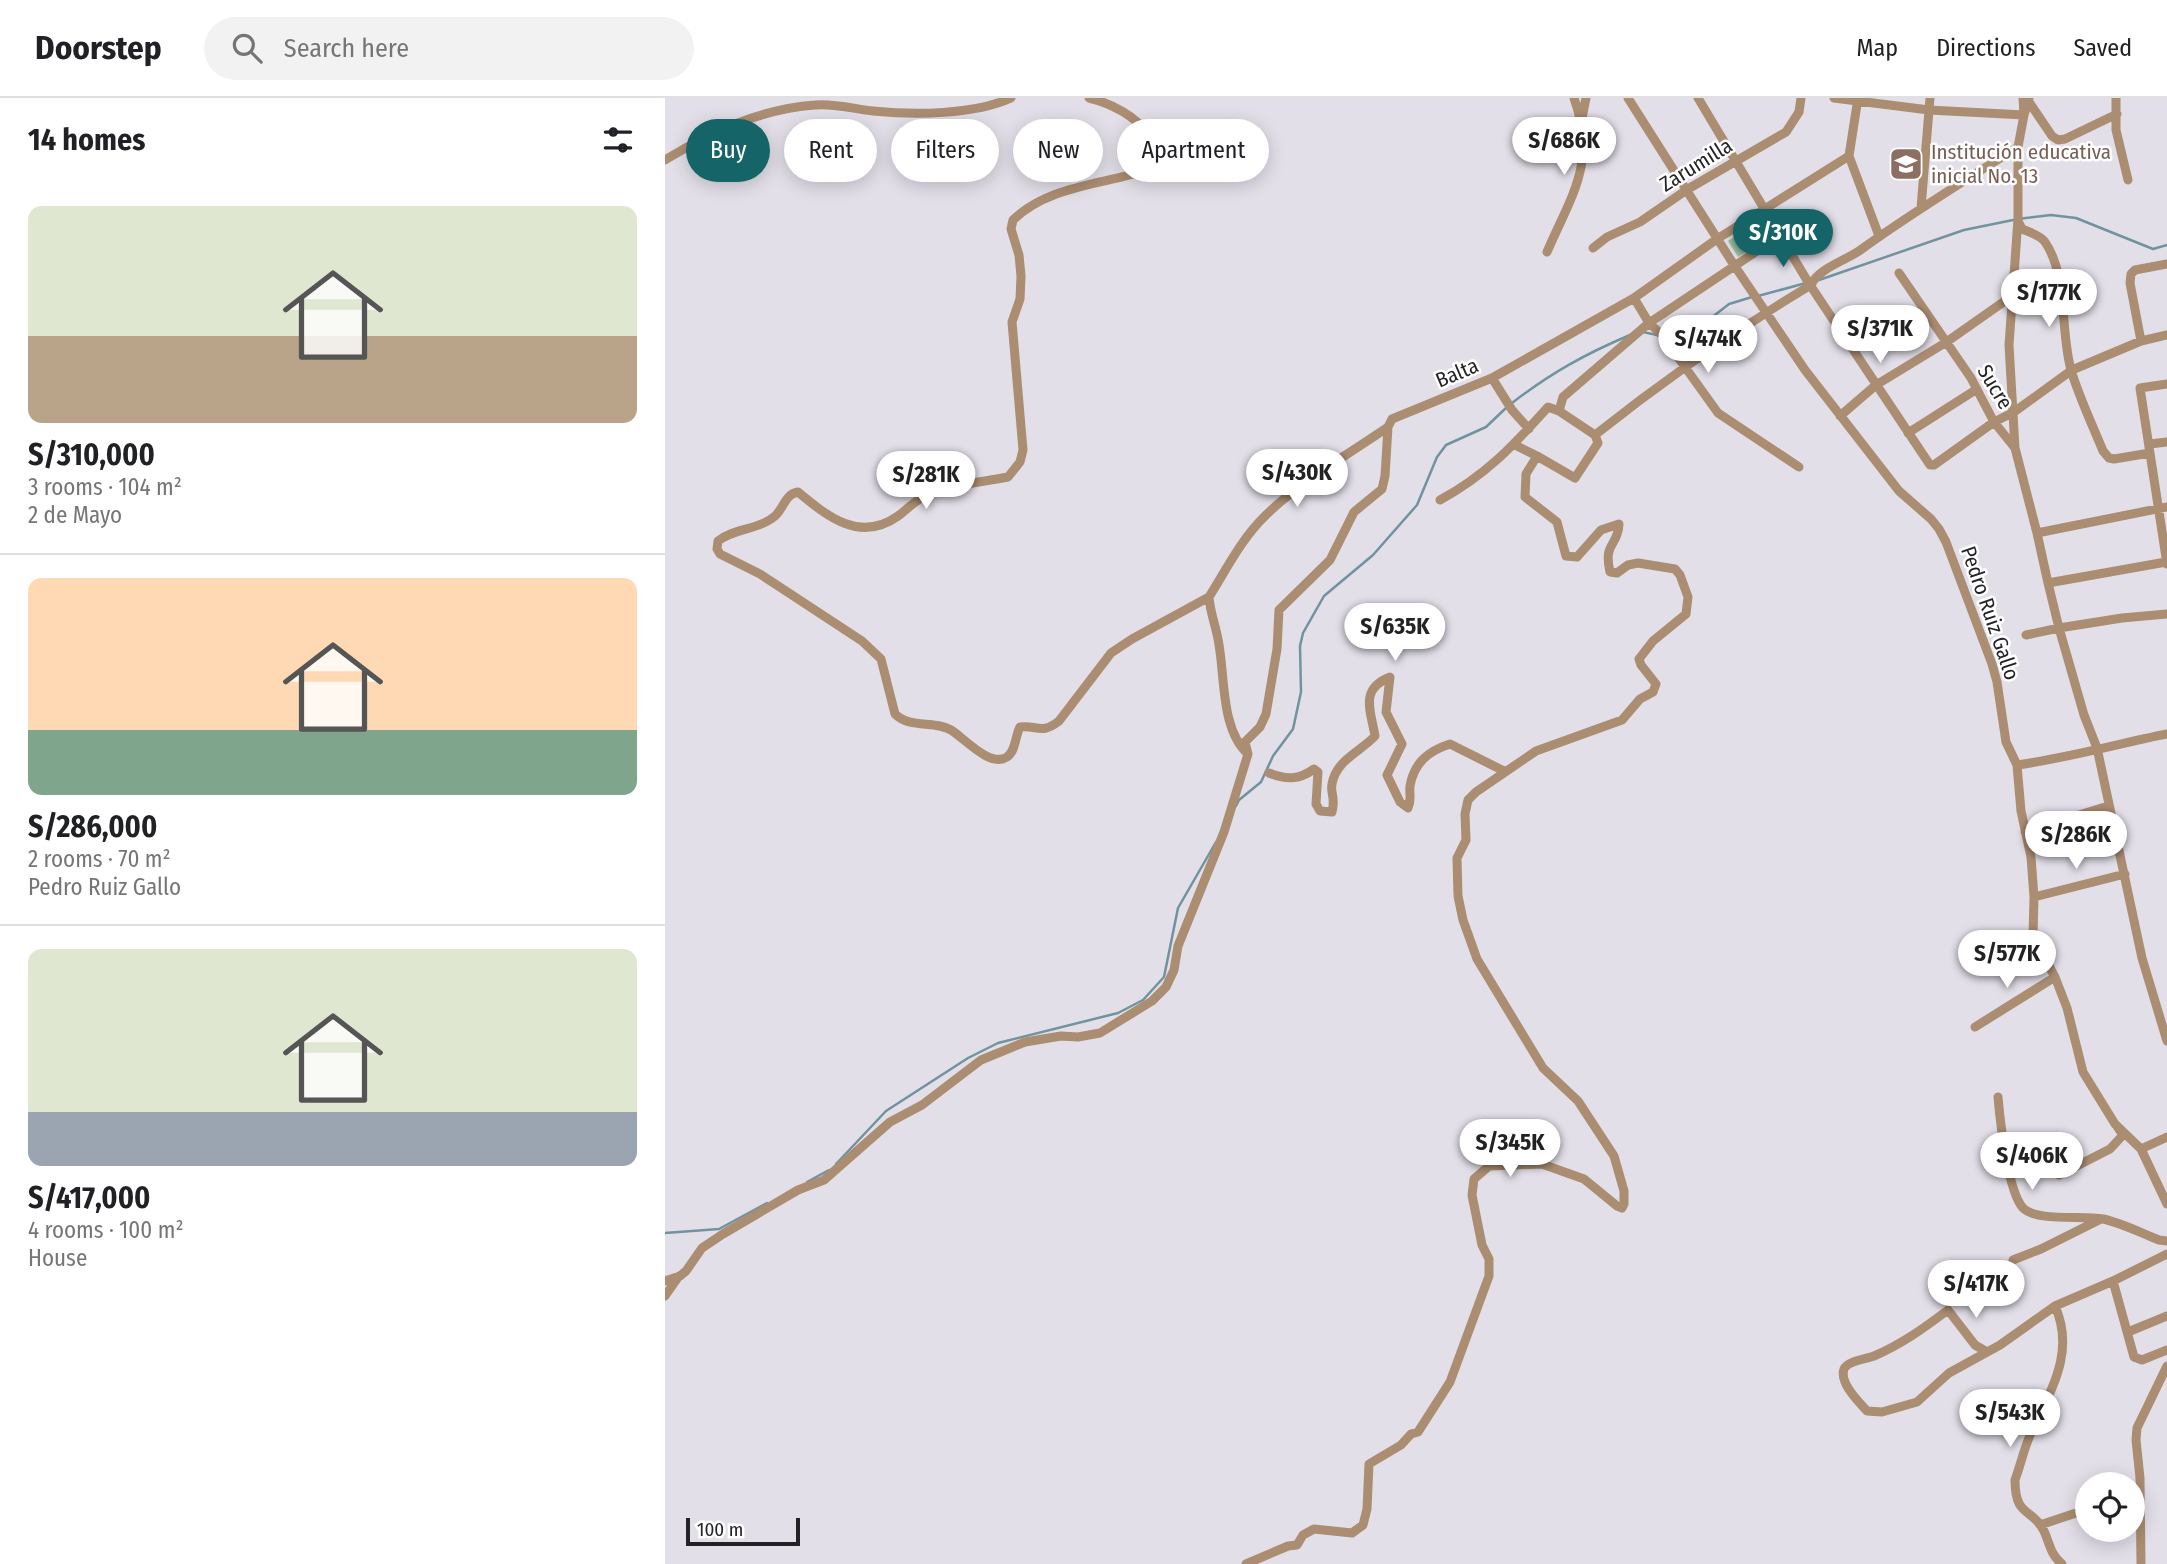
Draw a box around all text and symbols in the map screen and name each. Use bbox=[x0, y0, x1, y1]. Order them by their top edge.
search box bbox=[204, 17, 694, 80]
text: Doorstep bbox=[35, 28, 162, 68]
icon: search bbox=[228, 29, 266, 67]
text: Search here bbox=[284, 33, 409, 64]
text: Map bbox=[1857, 34, 1898, 62]
text: Directions bbox=[1936, 34, 2035, 62]
text: Saved bbox=[2073, 34, 2132, 62]
pin: S/686K bbox=[1507, 118, 1621, 177]
chip: Buy bbox=[686, 119, 770, 182]
chip: Rent bbox=[784, 119, 877, 182]
chip: Filters bbox=[891, 119, 999, 182]
chip: New bbox=[1013, 119, 1103, 182]
chip: Apartment bbox=[1117, 119, 1269, 182]
icon: filters bbox=[599, 121, 637, 159]
text: 14 homes bbox=[28, 122, 145, 158]
text: S/686K bbox=[1528, 126, 1600, 154]
street label: Zarumilla bbox=[1655, 133, 1737, 197]
place label: Institución educativa inicial No. 13 bbox=[1931, 139, 2111, 189]
school or university icon: Institución educativa inicial No. 13 bbox=[1887, 145, 1925, 183]
pin: S/310K bbox=[1726, 209, 1840, 269]
text: S/310K bbox=[1749, 218, 1817, 246]
icon: home bbox=[270, 252, 396, 378]
pin: S/177K bbox=[1992, 270, 2106, 329]
text: S/177K bbox=[2017, 278, 2081, 306]
pin: S/371K bbox=[1823, 306, 1937, 365]
text: S/371K bbox=[1847, 314, 1913, 342]
pin: S/474K bbox=[1651, 316, 1765, 375]
text: S/474K bbox=[1674, 324, 1742, 352]
street label: Balta bbox=[1432, 352, 1482, 394]
street label: Sucre bbox=[1972, 360, 2018, 414]
text: S/310,000 bbox=[28, 437, 155, 473]
pin: S/430K bbox=[1240, 450, 1354, 509]
pin: S/281K bbox=[869, 452, 983, 511]
text: S/430K bbox=[1262, 458, 1332, 486]
text: S/281K bbox=[892, 460, 960, 488]
text: 3 rooms · 104 m² bbox=[28, 473, 182, 501]
text: 2 de Mayo bbox=[28, 501, 122, 529]
street label: Pedro Ruiz Gallo bbox=[1955, 543, 2025, 683]
pin: S/635K bbox=[1338, 603, 1452, 663]
text: S/635K bbox=[1360, 612, 1430, 640]
icon: home bbox=[270, 624, 396, 750]
text: S/286,000 bbox=[28, 809, 157, 845]
pin: S/286K bbox=[2019, 812, 2133, 871]
text: S/286K bbox=[2041, 820, 2111, 848]
text: 2 rooms · 70 m² bbox=[28, 845, 171, 873]
text: Pedro Ruiz Gallo bbox=[28, 873, 181, 901]
pin: S/577K bbox=[1950, 930, 2064, 990]
text: S/577K bbox=[1974, 939, 2040, 967]
icon: home bbox=[270, 995, 396, 1121]
pin: S/345K bbox=[1453, 1119, 1567, 1179]
text: S/345K bbox=[1475, 1128, 1545, 1156]
pin: S/406K bbox=[1975, 1132, 2089, 1192]
text: S/406K bbox=[1996, 1141, 2068, 1169]
text: S/417,000 bbox=[28, 1180, 151, 1216]
text: 4 rooms · 100 m² bbox=[28, 1216, 184, 1244]
text: House bbox=[28, 1244, 87, 1272]
pin: S/417K bbox=[1919, 1260, 2033, 1320]
text: S/417K bbox=[1944, 1269, 2008, 1297]
pin: S/543K bbox=[1953, 1390, 2067, 1449]
text: S/543K bbox=[1975, 1398, 2045, 1426]
map controls bbox=[2075, 1472, 2145, 1542]
button: locate bbox=[2075, 1472, 2145, 1542]
scale bar bbox=[686, 1515, 800, 1547]
text: 100 m bbox=[697, 1518, 743, 1541]

